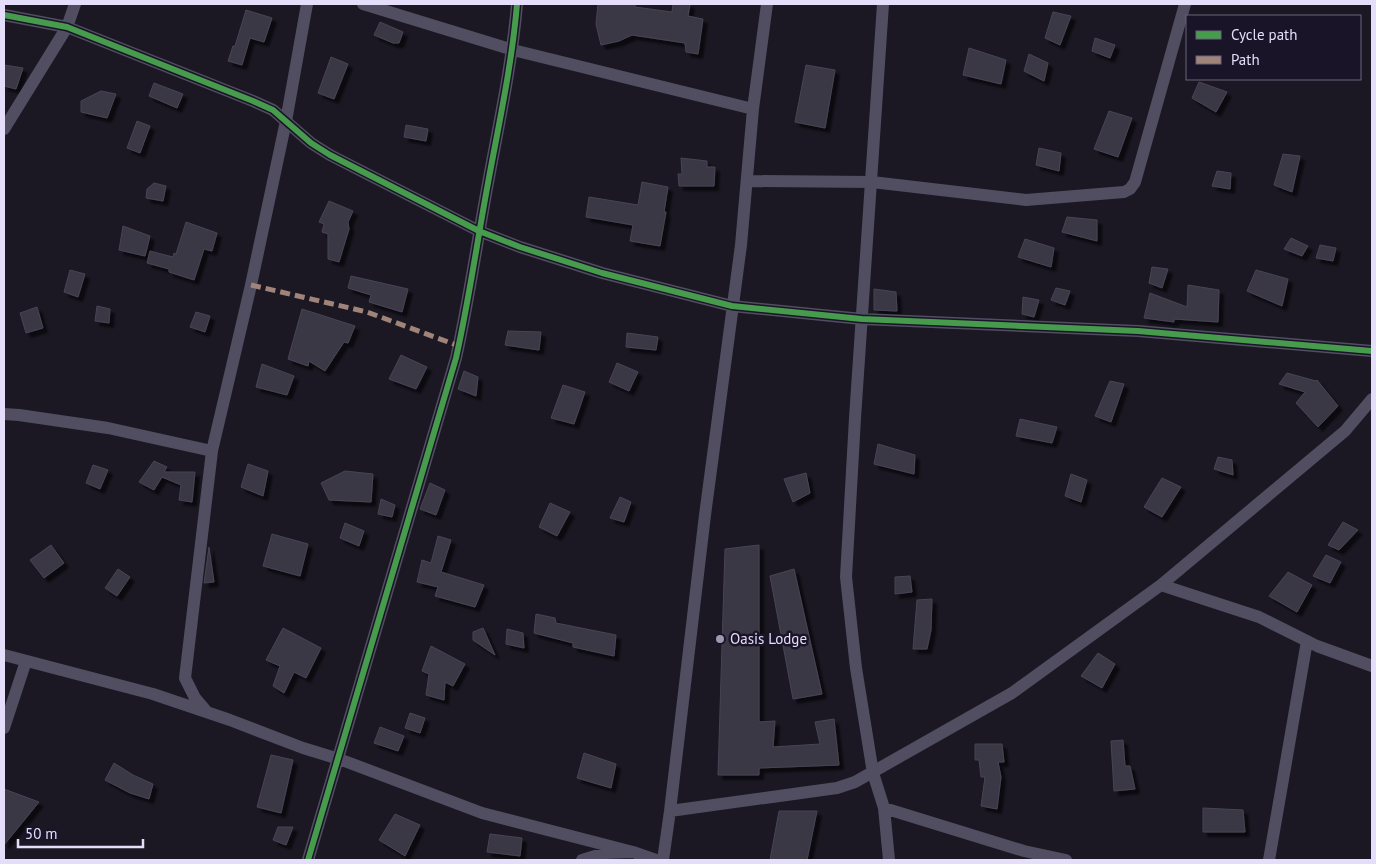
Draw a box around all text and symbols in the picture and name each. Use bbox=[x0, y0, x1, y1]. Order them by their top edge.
legend bbox=[1186, 15, 1361, 80]
text: Cycle path bbox=[1231, 25, 1297, 44]
text: Path bbox=[1231, 50, 1260, 69]
place label: Oasis Lodge bbox=[730, 629, 807, 648]
marker: Oasis Lodge bbox=[714, 633, 726, 645]
scale bar bbox=[18, 816, 142, 848]
text: 50 m bbox=[25, 824, 58, 843]

